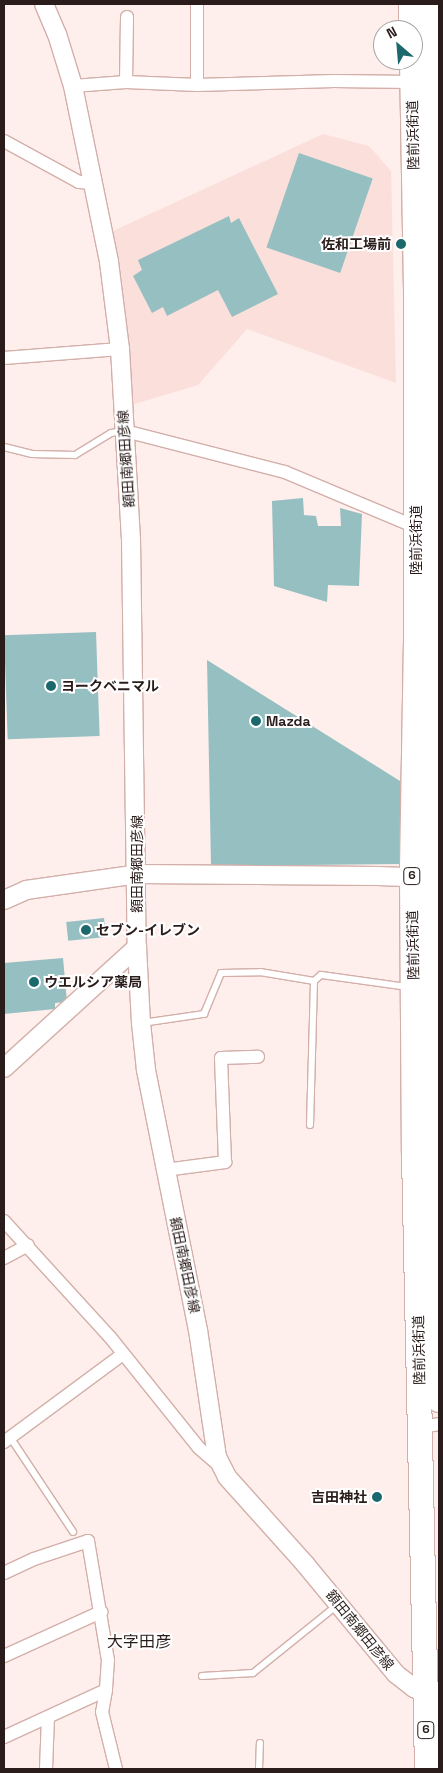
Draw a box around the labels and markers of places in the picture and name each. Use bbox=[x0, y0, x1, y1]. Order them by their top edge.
place label: 佐和工場前 bbox=[321, 236, 391, 252]
marker: 佐和工場前 bbox=[395, 238, 407, 250]
place label: ヨークベニマル bbox=[61, 678, 159, 694]
marker: ヨークベニマル bbox=[45, 680, 57, 692]
place label: Mazda bbox=[266, 713, 311, 729]
marker: Mazda bbox=[250, 715, 262, 727]
place label: セブン-イレブン bbox=[96, 922, 200, 938]
marker: セブン-イレブン bbox=[80, 924, 92, 936]
place label: ウエルシア薬局 bbox=[44, 974, 142, 990]
marker: ウエルシア薬局 bbox=[28, 976, 40, 988]
place label: 吉田神社 bbox=[311, 1489, 367, 1505]
marker: 吉田神社 bbox=[371, 1491, 383, 1503]

